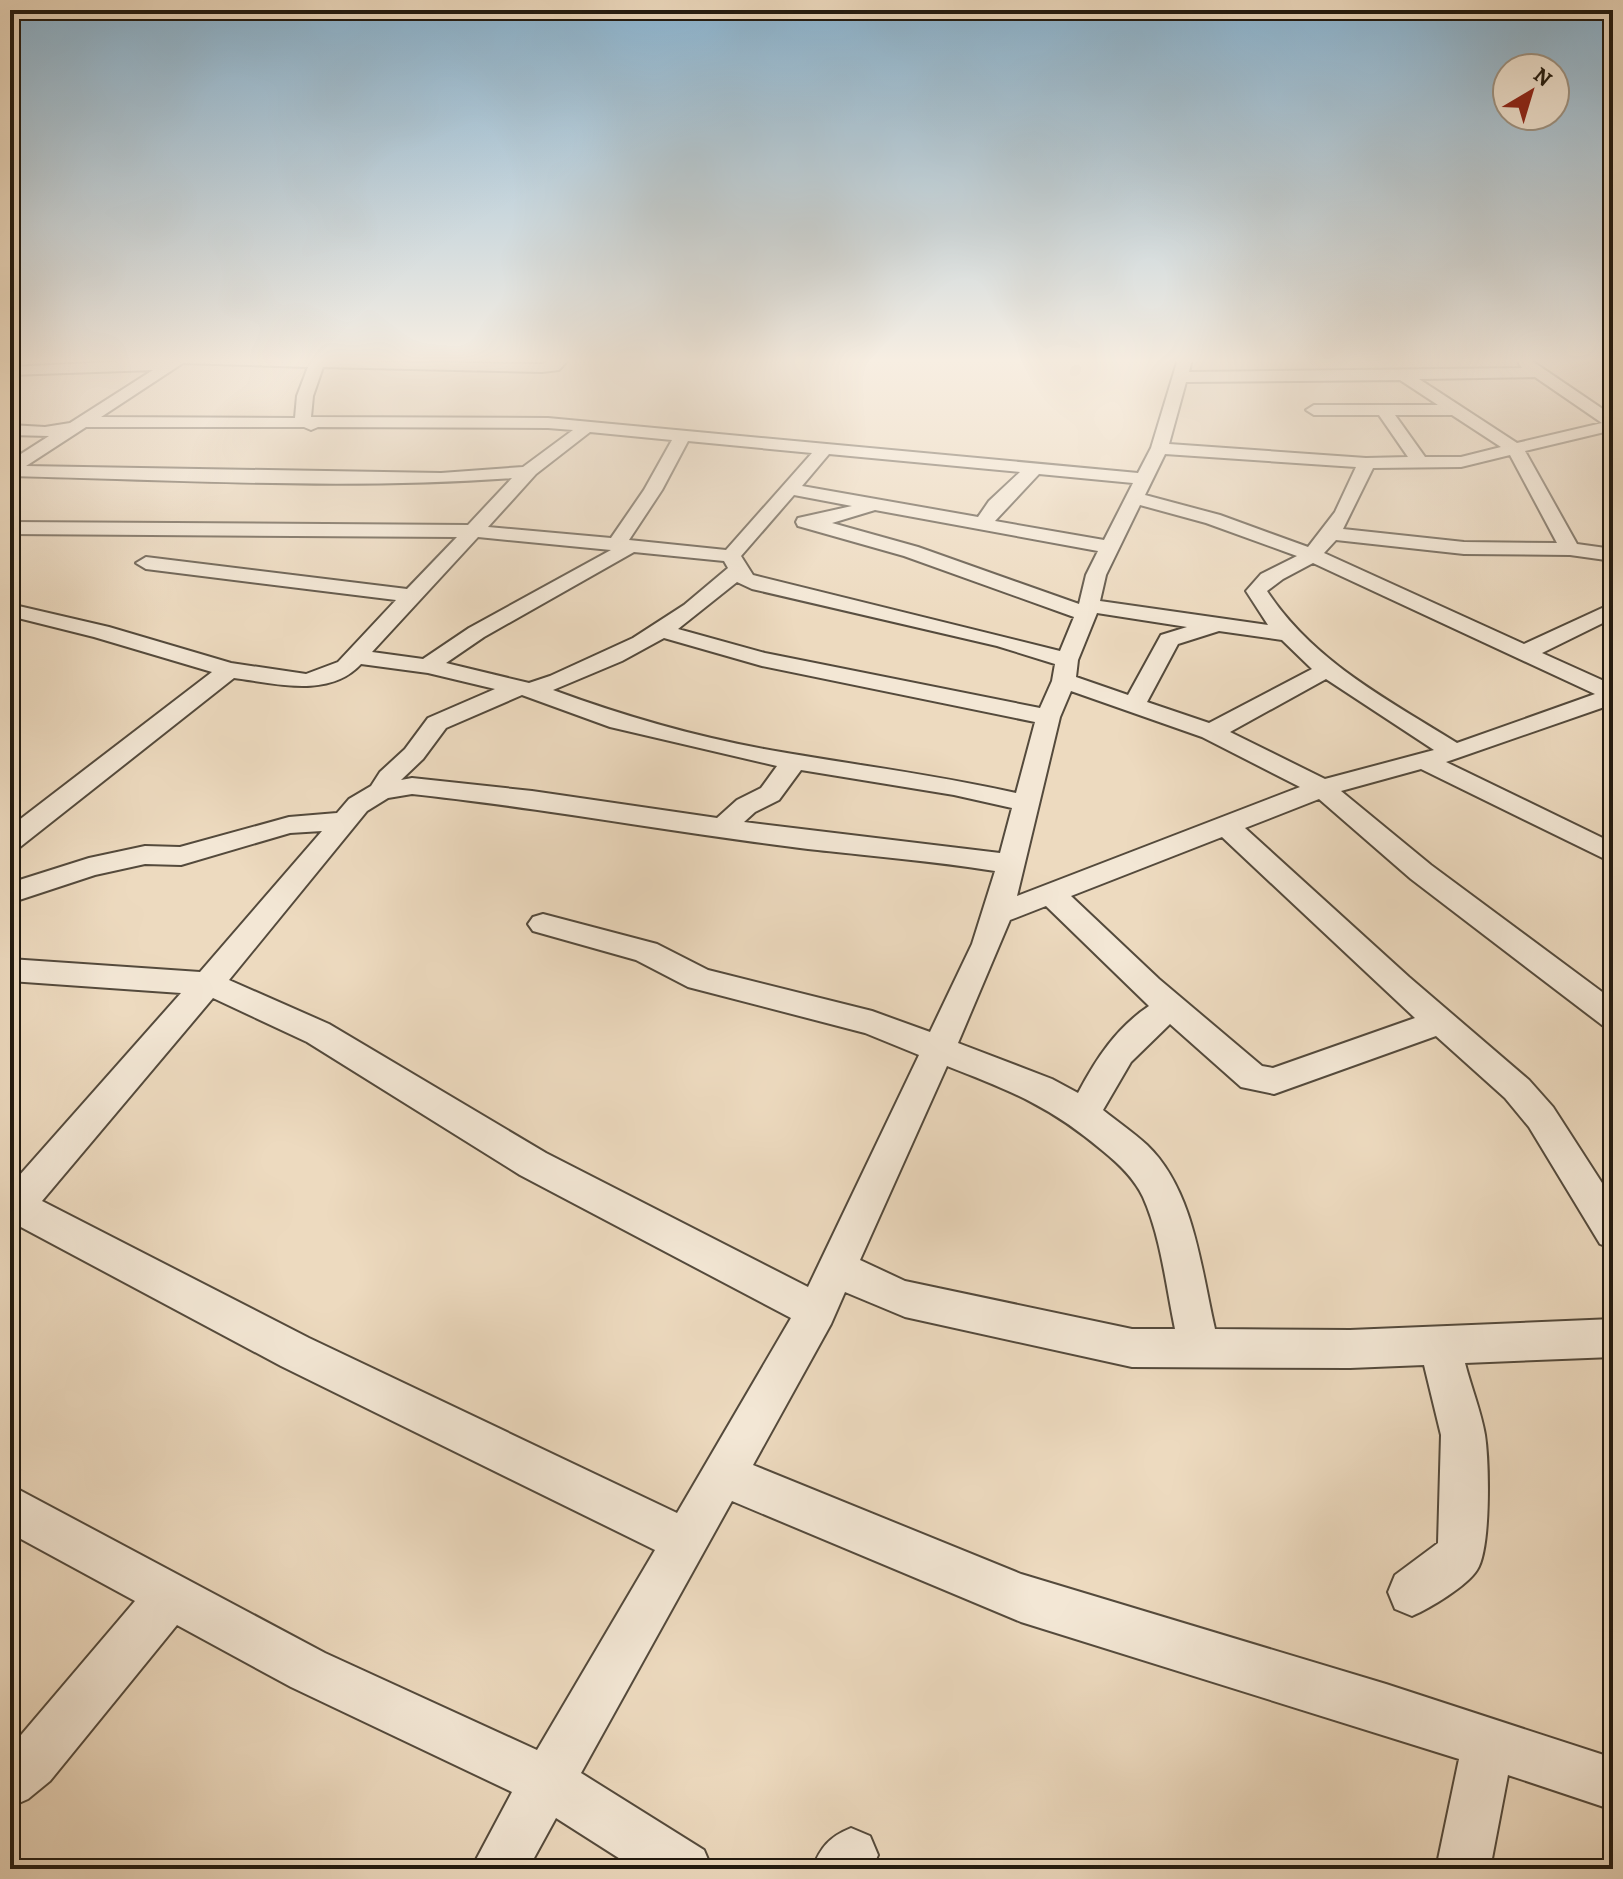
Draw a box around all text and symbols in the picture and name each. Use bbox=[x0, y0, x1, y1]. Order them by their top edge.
north arrow bbox=[1491, 52, 1571, 132]
text: N bbox=[1527, 60, 1558, 94]

